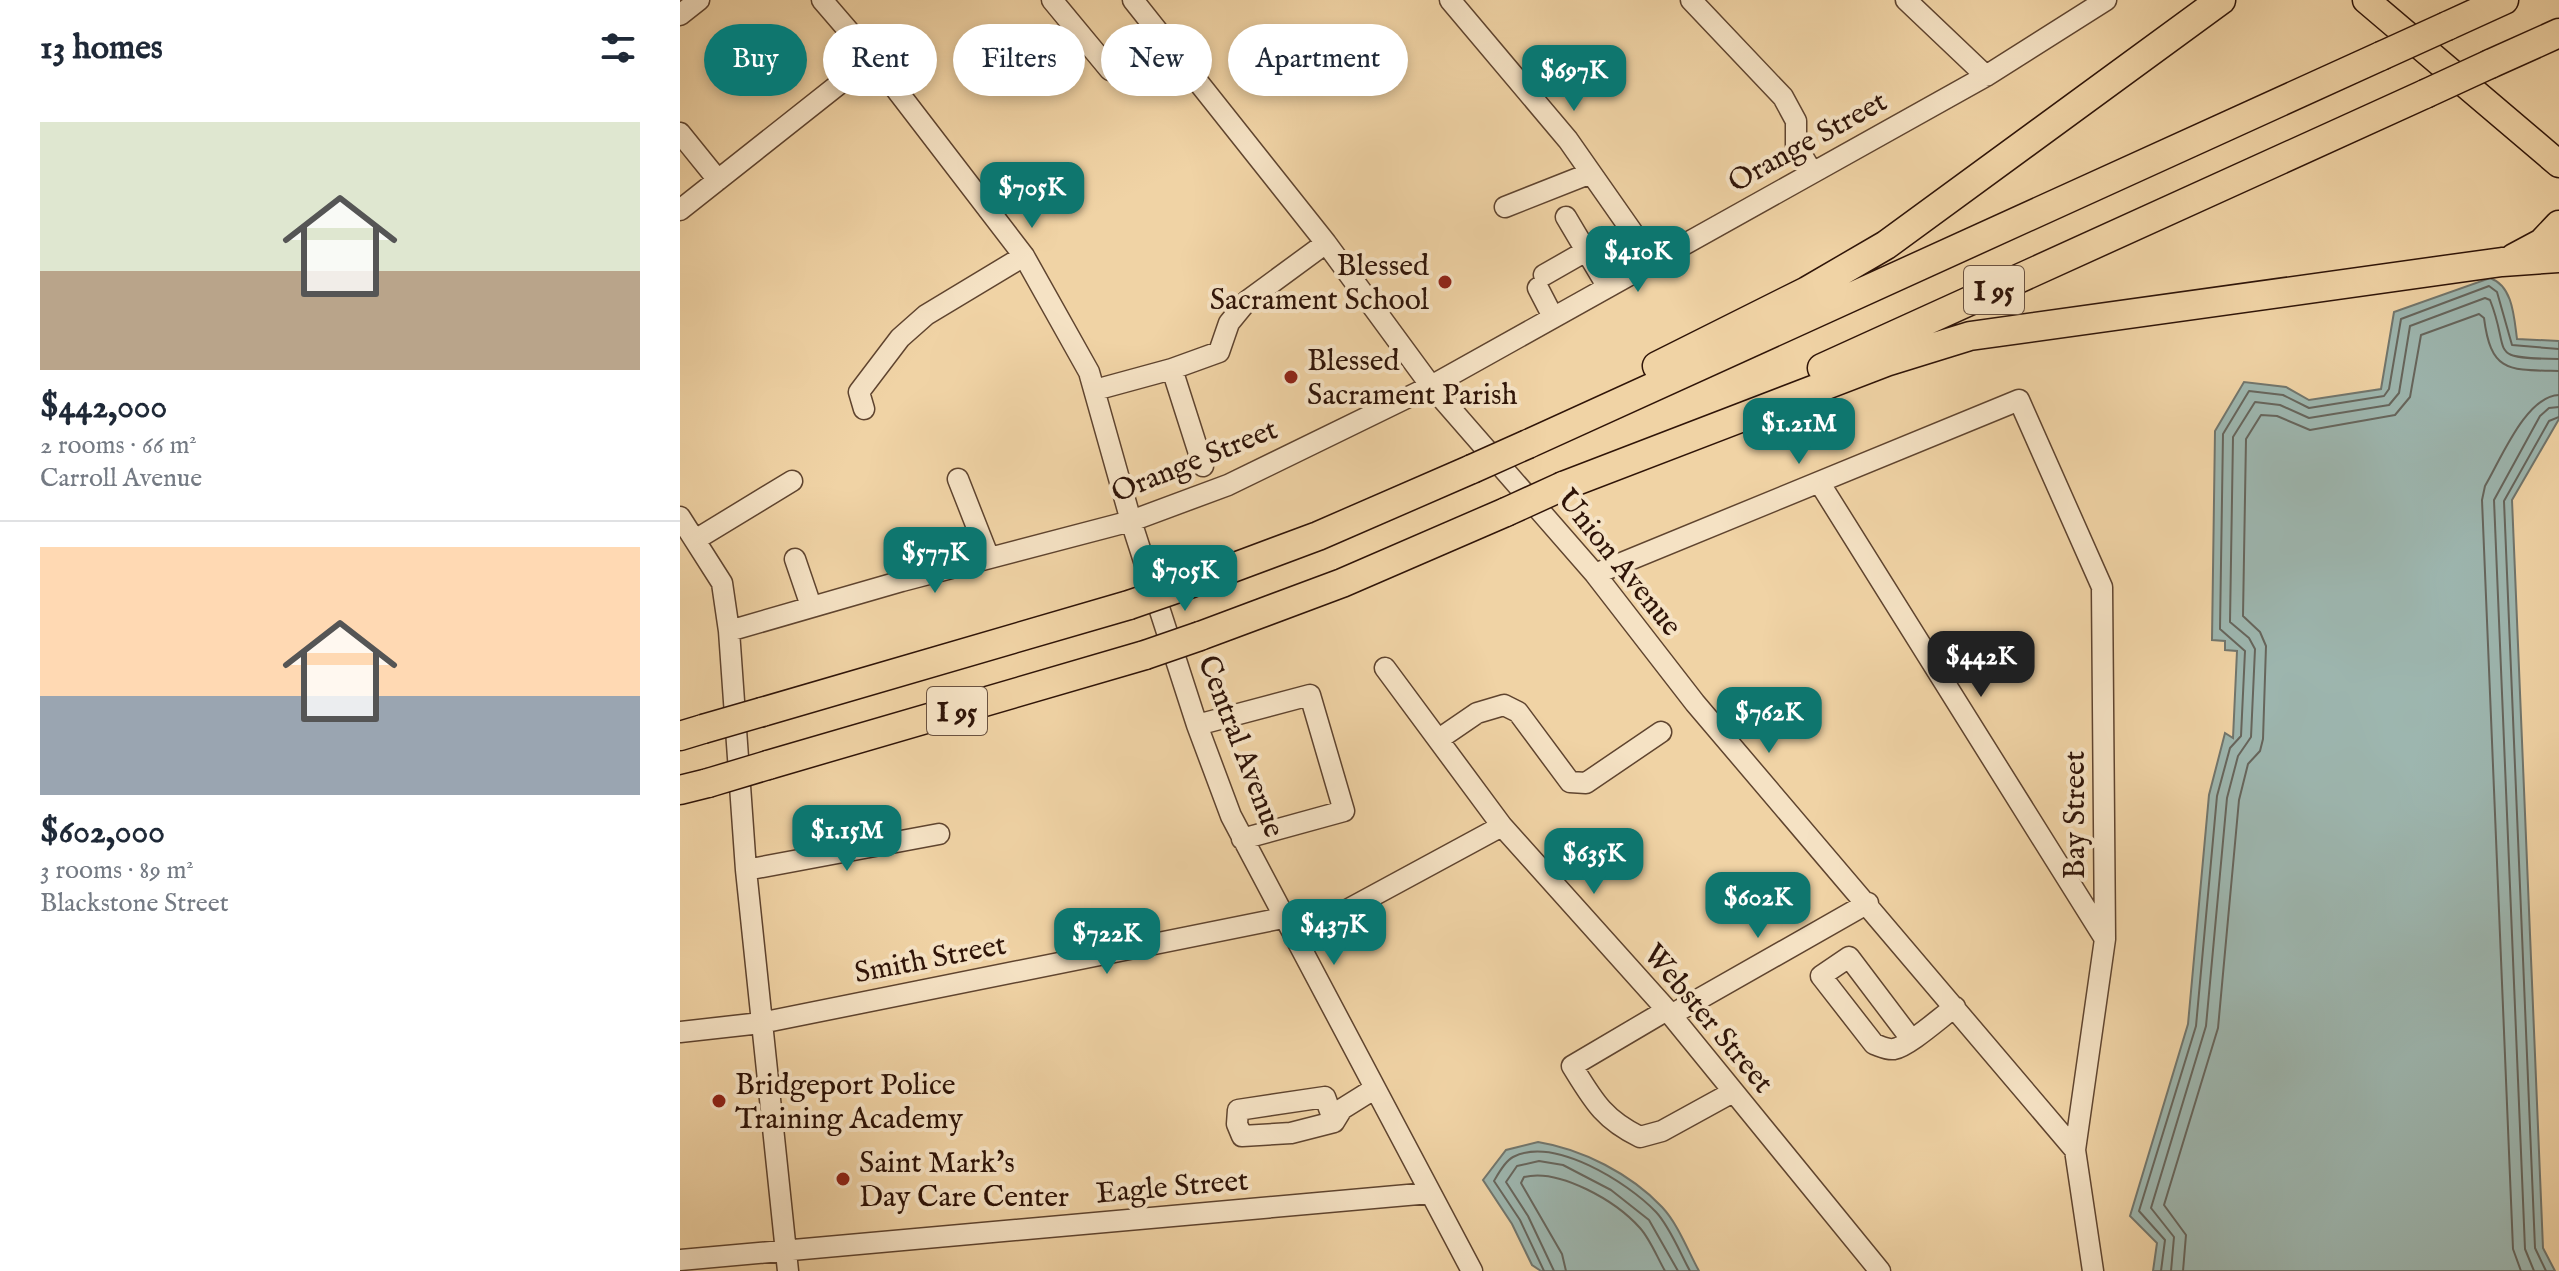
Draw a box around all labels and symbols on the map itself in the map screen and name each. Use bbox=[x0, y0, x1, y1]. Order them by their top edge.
pin: $697K bbox=[1518, 45, 1630, 113]
street label: Orange Street bbox=[1722, 83, 1894, 202]
pin: $705K bbox=[976, 162, 1088, 230]
pin: $410K bbox=[1582, 226, 1694, 294]
place label: Blessed Sacrament School bbox=[1210, 248, 1430, 320]
road number: I 95 bbox=[1964, 266, 2024, 314]
marker: Blessed Sacrament School bbox=[1436, 273, 1454, 291]
place label: Blessed Sacrament Parish bbox=[1307, 343, 1517, 415]
marker: Blessed Sacrament Parish bbox=[1282, 368, 1300, 386]
pin: $1.21M bbox=[1734, 398, 1864, 466]
street label: Orange Street bbox=[1106, 411, 1283, 512]
street label: Union Avenue bbox=[1547, 482, 1689, 645]
pin: $577K bbox=[879, 527, 991, 595]
pin: $705K bbox=[1129, 545, 1241, 613]
pin: $442K bbox=[1925, 631, 2037, 699]
street label: Central Avenue bbox=[1188, 650, 1292, 843]
road number: I 95 bbox=[927, 687, 987, 735]
pin: $762K bbox=[1713, 687, 1825, 755]
street label: Bay Street bbox=[2057, 751, 2095, 879]
pin: $1.15M bbox=[782, 805, 912, 873]
pin: $635K bbox=[1538, 828, 1650, 896]
pin: $602K bbox=[1702, 872, 1814, 940]
pin: $437K bbox=[1278, 899, 1390, 967]
pin: $722K bbox=[1051, 908, 1163, 976]
street label: Smith Street bbox=[851, 927, 1010, 993]
street label: Webster Street bbox=[1634, 937, 1781, 1102]
place label: Bridgeport Police Training Academy bbox=[735, 1067, 963, 1139]
marker: Bridgeport Police Training Academy bbox=[710, 1092, 728, 1110]
place label: Saint Mark's Day Care Center bbox=[859, 1145, 1069, 1217]
street label: Eagle Street bbox=[1094, 1162, 1250, 1214]
marker: Saint Mark's Day Care Center bbox=[834, 1170, 852, 1188]

